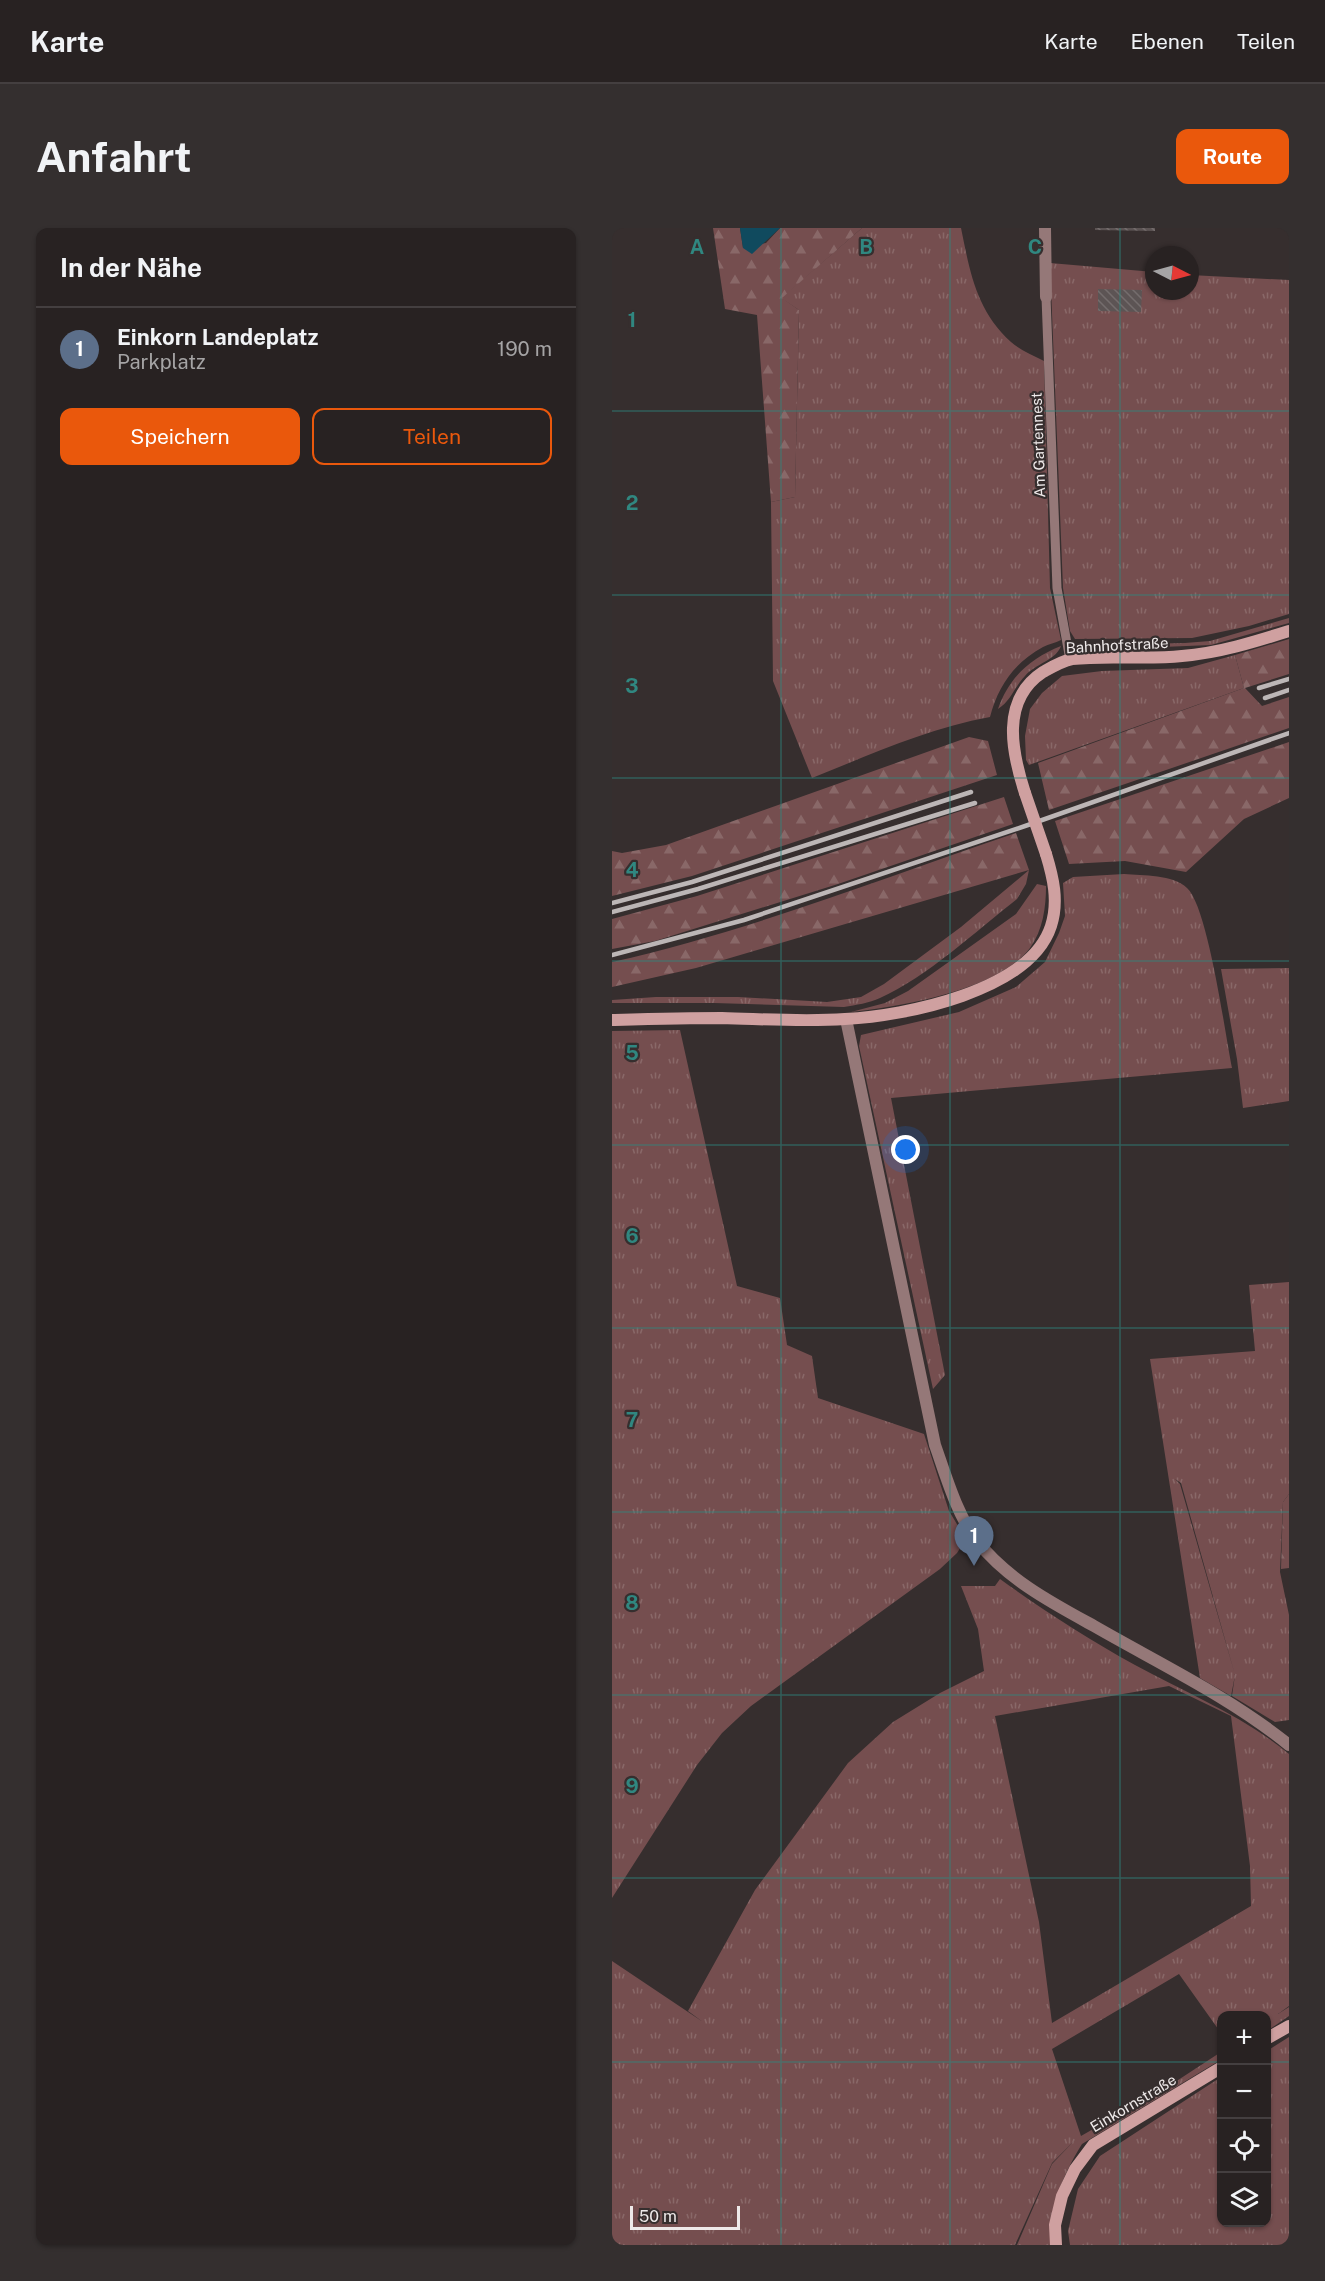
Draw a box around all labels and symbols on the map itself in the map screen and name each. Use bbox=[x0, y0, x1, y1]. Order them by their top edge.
text: A bbox=[690, 235, 704, 259]
text: B bbox=[859, 235, 873, 259]
text: C bbox=[1028, 235, 1042, 259]
north arrow bbox=[1145, 246, 1199, 300]
text: 1 bbox=[628, 308, 636, 332]
street label: Am Gartennest bbox=[1028, 392, 1048, 498]
text: 2 bbox=[626, 491, 638, 515]
street label: Bahnhofstraße bbox=[1065, 634, 1169, 656]
text: 3 bbox=[625, 674, 639, 698]
text: 4 bbox=[625, 858, 639, 882]
text: 5 bbox=[625, 1041, 639, 1065]
your location bbox=[891, 1135, 920, 1164]
text: 6 bbox=[625, 1224, 639, 1248]
text: 7 bbox=[626, 1408, 638, 1432]
pin: 1 bbox=[954, 1516, 994, 1566]
text: 8 bbox=[625, 1591, 639, 1615]
text: 9 bbox=[625, 1774, 639, 1798]
street label: Einkornstraße bbox=[1087, 2071, 1179, 2135]
scale bar bbox=[630, 2203, 740, 2230]

